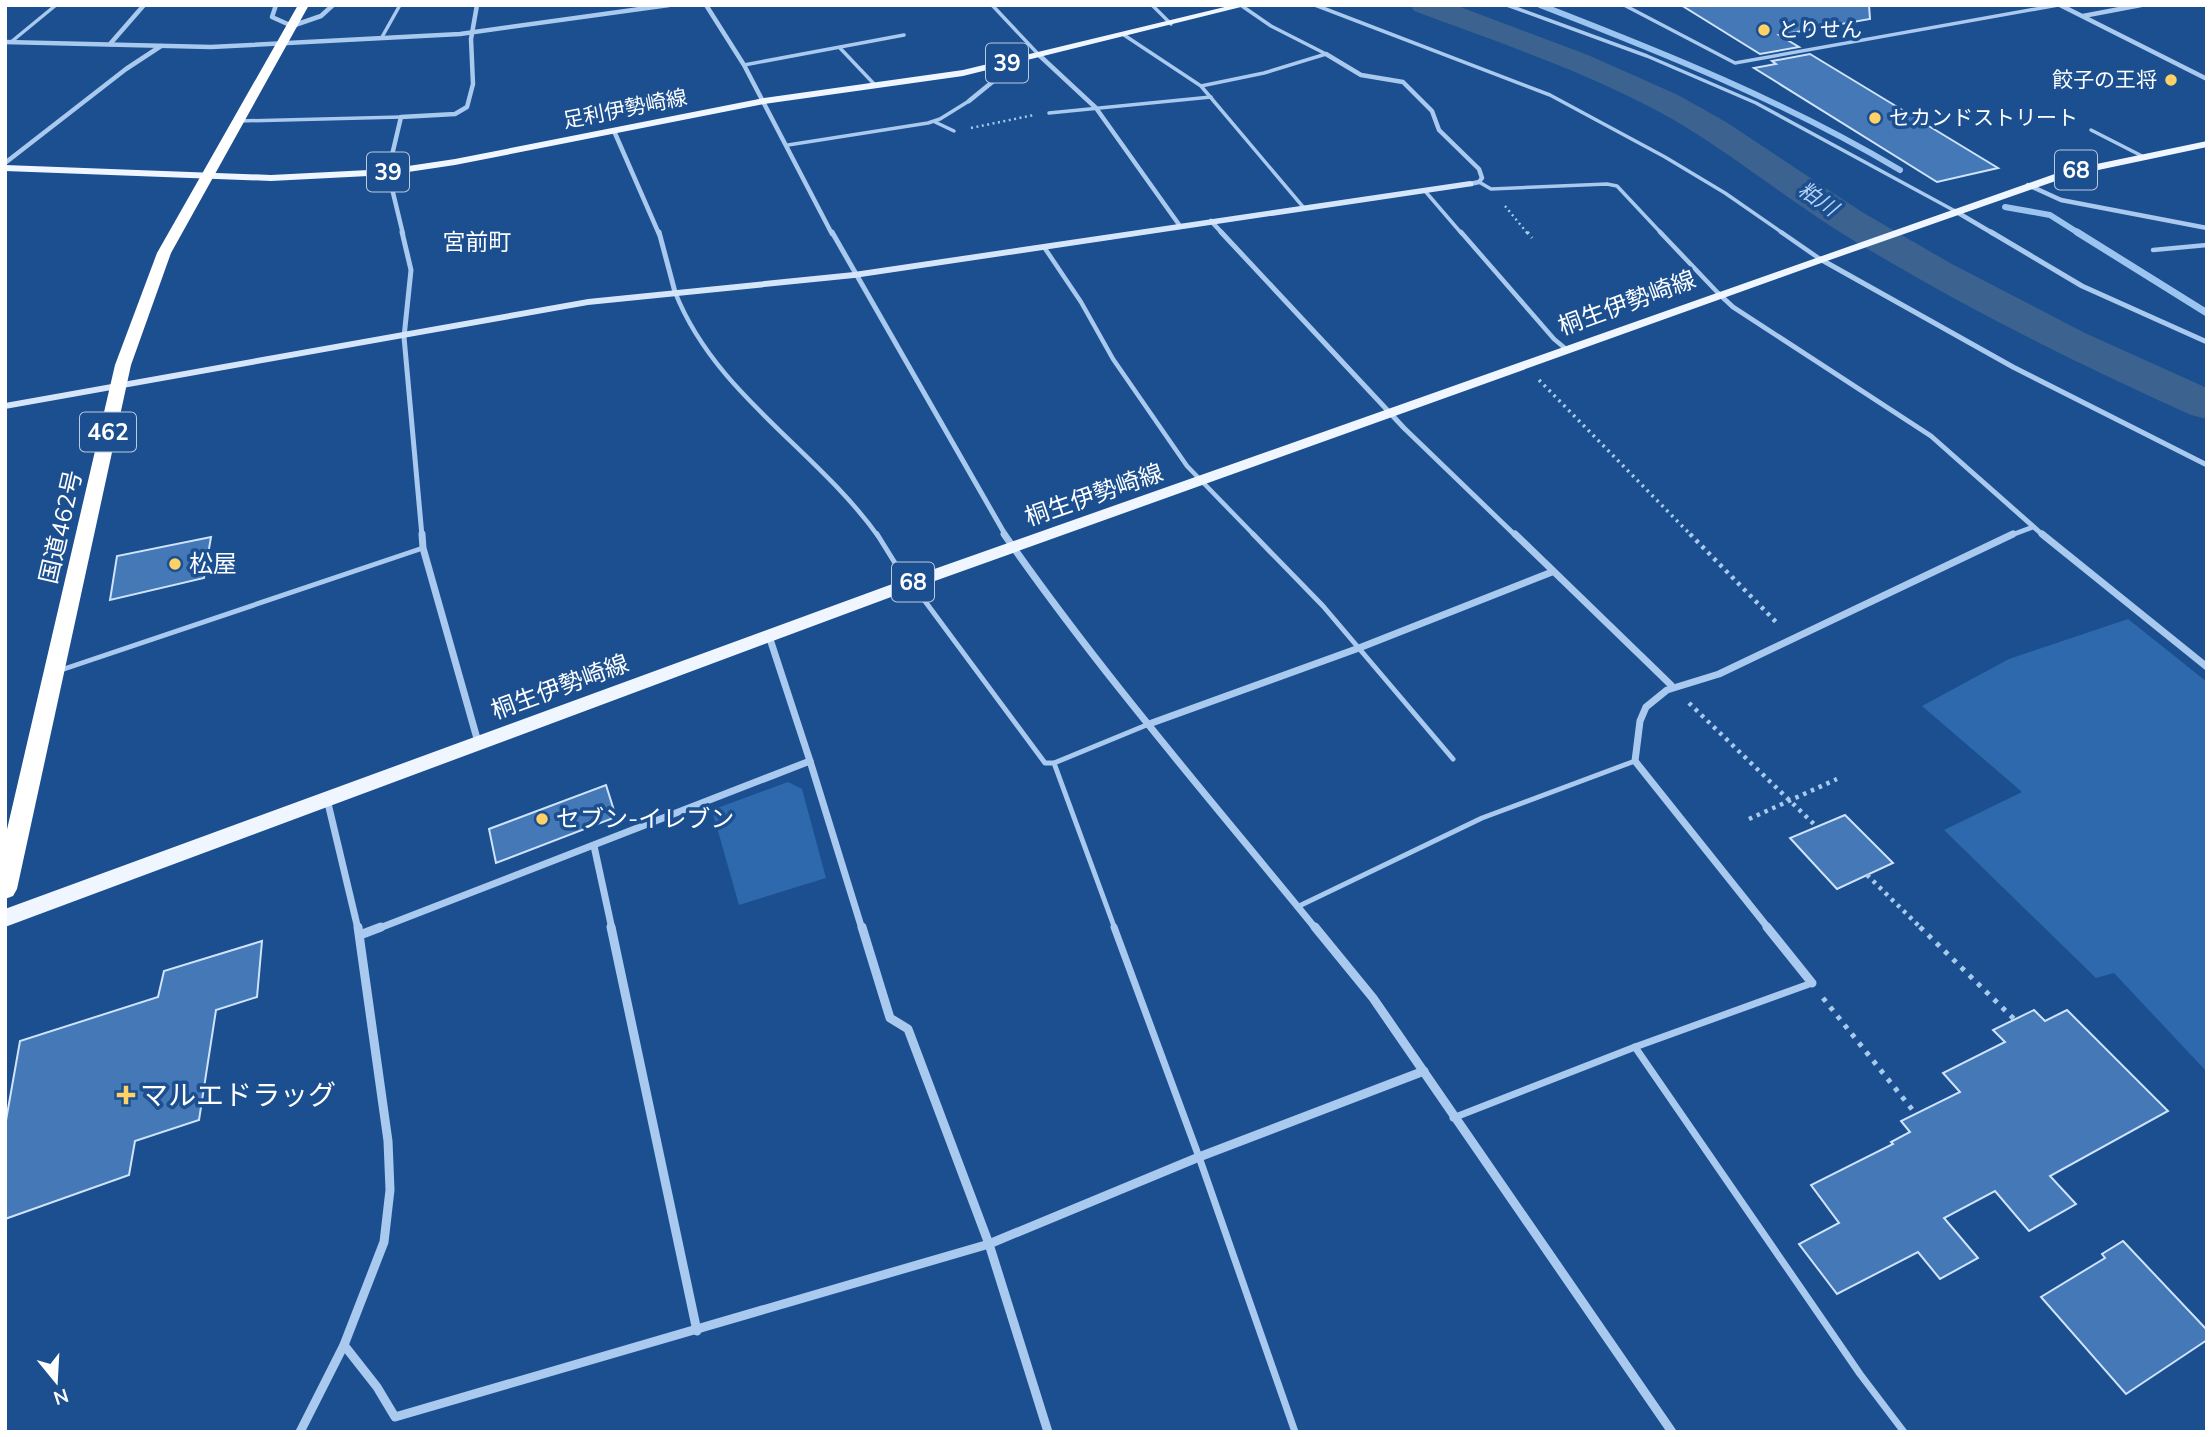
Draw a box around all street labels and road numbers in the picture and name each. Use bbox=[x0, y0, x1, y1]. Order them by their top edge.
road number: 39 bbox=[986, 44, 1028, 82]
street label: 足利伊勢崎線 bbox=[560, 83, 690, 135]
road number: 68 bbox=[2055, 150, 2097, 190]
road number: 39 bbox=[367, 153, 409, 192]
street label: 桐生伊勢崎線 bbox=[1554, 263, 1700, 343]
road number: 462 bbox=[80, 412, 136, 452]
street label: 桐生伊勢崎線 bbox=[1021, 456, 1167, 534]
street label: 国道462号 bbox=[32, 467, 90, 587]
road number: 68 bbox=[892, 562, 934, 602]
street label: 桐生伊勢崎線 bbox=[487, 647, 633, 727]

